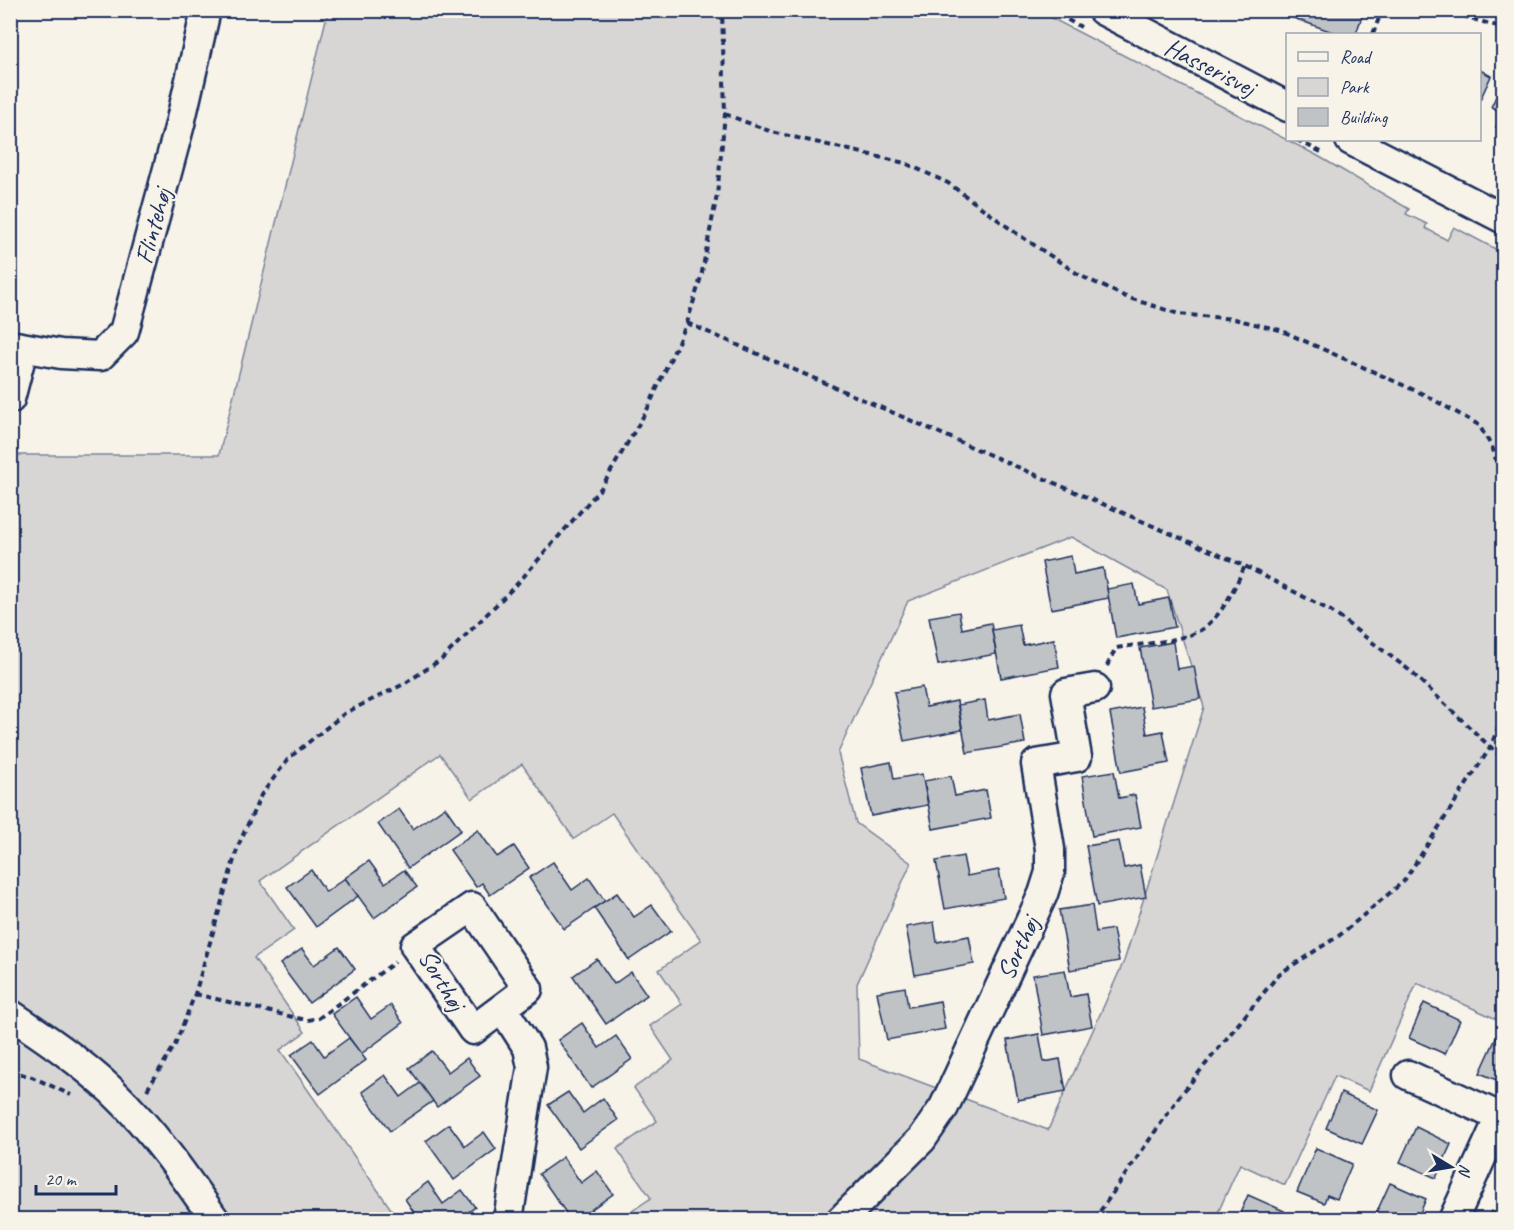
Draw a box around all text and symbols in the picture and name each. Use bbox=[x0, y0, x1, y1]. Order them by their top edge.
street label: Hasserisvej bbox=[1159, 30, 1263, 105]
legend bbox=[1286, 33, 1481, 141]
text: Road bbox=[1340, 46, 1373, 68]
text: Park bbox=[1340, 76, 1370, 98]
text: Building bbox=[1340, 106, 1389, 128]
street label: Flintehøj bbox=[127, 182, 180, 267]
street label: Sorthøj bbox=[989, 909, 1048, 985]
street label: Sorthøj bbox=[411, 943, 474, 1019]
north arrow bbox=[1421, 1137, 1481, 1197]
scale bar bbox=[36, 1158, 116, 1196]
text: N bbox=[1453, 1163, 1476, 1179]
text: 20 m bbox=[45, 1168, 78, 1190]

